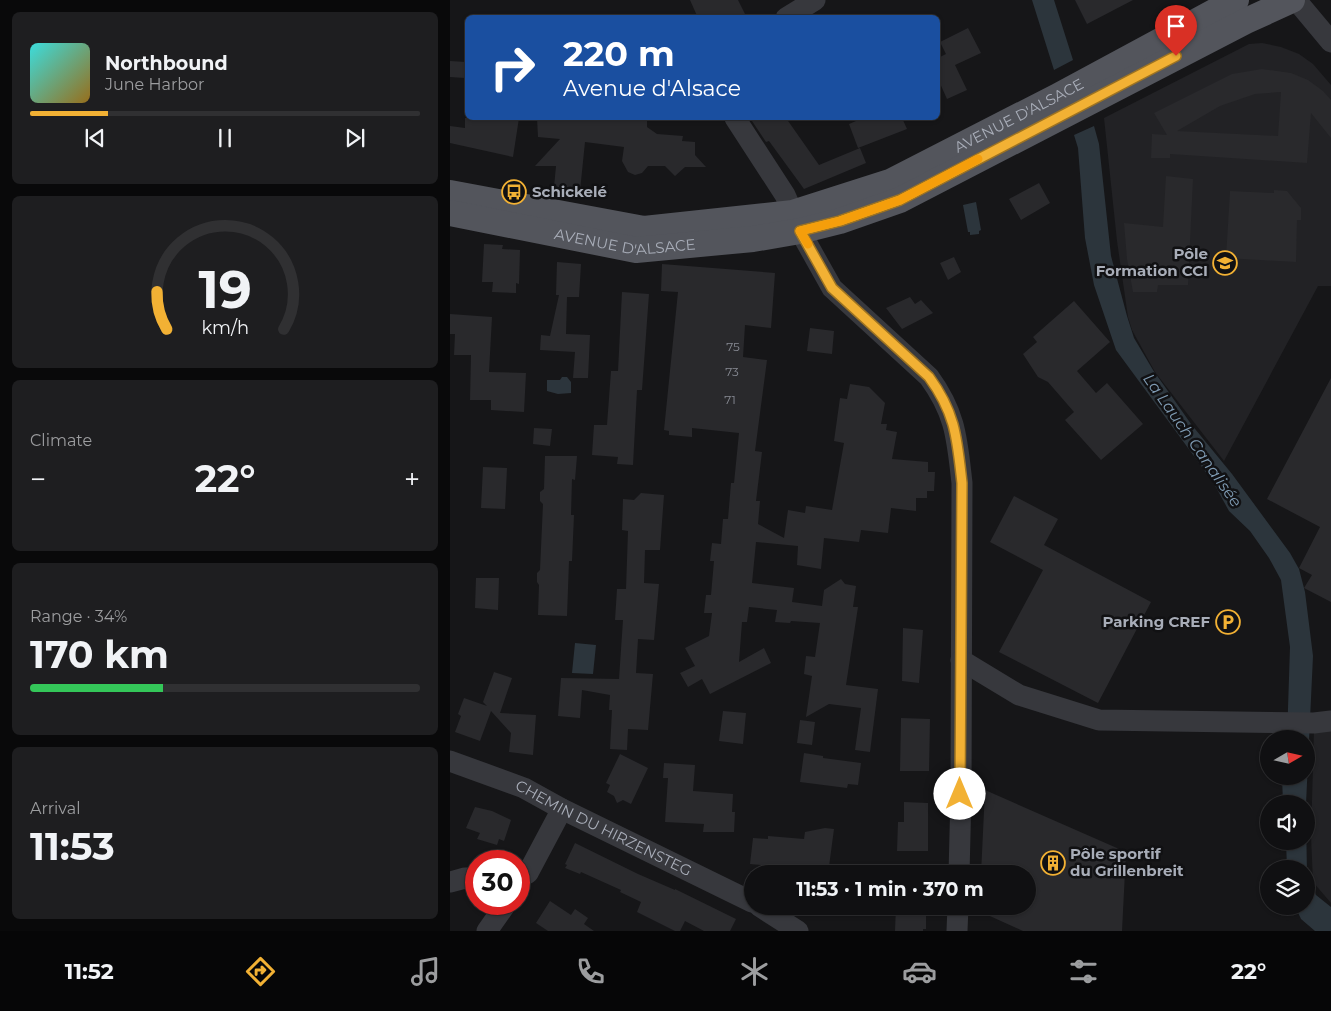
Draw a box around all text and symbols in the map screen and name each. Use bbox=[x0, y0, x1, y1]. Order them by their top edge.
pin bbox=[1155, 5, 1197, 56]
icon: arrive bbox=[1162, 12, 1190, 40]
text: 220 m bbox=[563, 32, 675, 75]
icon: right bbox=[480, 35, 545, 100]
text: Northbound bbox=[105, 52, 228, 75]
street label: AVENUE D'ALSACE bbox=[951, 74, 1087, 157]
text: June Harbor bbox=[105, 75, 204, 94]
text: Avenue d'Alsace bbox=[563, 75, 741, 102]
icon: previous bbox=[81, 124, 109, 152]
icon: pause bbox=[211, 124, 239, 152]
icon: next bbox=[341, 124, 369, 152]
bus stop icon: Schickelé bbox=[501, 179, 527, 205]
place label: Schickelé bbox=[532, 182, 607, 201]
street label: AVENUE D'ALSACE bbox=[553, 224, 697, 259]
place label: Pôle Formation CCI bbox=[1096, 244, 1208, 280]
school or university icon: Pôle Formation CCI bbox=[1212, 250, 1238, 276]
text: 19 bbox=[198, 258, 252, 321]
text: km/h bbox=[201, 317, 249, 338]
house number: 75 bbox=[726, 339, 740, 354]
house number: 73 bbox=[725, 364, 739, 379]
water label: La Lauch Canalisée bbox=[1139, 370, 1246, 511]
house number: 71 bbox=[724, 392, 736, 407]
text: Climate bbox=[30, 431, 92, 450]
text: 22° bbox=[195, 455, 255, 502]
text: − bbox=[30, 462, 46, 496]
text: + bbox=[404, 462, 420, 496]
text: Range · 34% bbox=[30, 607, 127, 626]
parking icon: Parking CREF bbox=[1215, 609, 1241, 635]
place label: Parking CREF bbox=[1103, 612, 1210, 631]
text: 170 km bbox=[30, 631, 169, 678]
north arrow bbox=[1260, 730, 1315, 785]
map controls bbox=[1260, 730, 1315, 915]
position arrow bbox=[933, 767, 985, 819]
street label: CHEMIN DU HIRZENSTEG bbox=[513, 776, 695, 880]
button: sound bbox=[1260, 795, 1315, 850]
text: Arrival bbox=[30, 799, 80, 818]
text: 11:53 bbox=[30, 823, 115, 870]
place label: Pôle sportif du Grillenbreit bbox=[1070, 844, 1184, 880]
speed limit sign: 30 bbox=[465, 850, 530, 915]
building icon: Pôle sportif du Grillenbreit bbox=[1040, 850, 1066, 876]
button: layers bbox=[1260, 860, 1315, 915]
text: 11:53 · 1 min · 370 m bbox=[796, 878, 984, 901]
icon: directions bbox=[243, 954, 278, 989]
icon: music bbox=[408, 954, 443, 989]
icon: phone bbox=[573, 954, 608, 989]
icon: climate bbox=[737, 954, 772, 989]
icon: car bbox=[902, 954, 937, 989]
icon: filters bbox=[1066, 954, 1101, 989]
text: 11:52 bbox=[65, 958, 114, 985]
text: 22° bbox=[1231, 958, 1266, 985]

